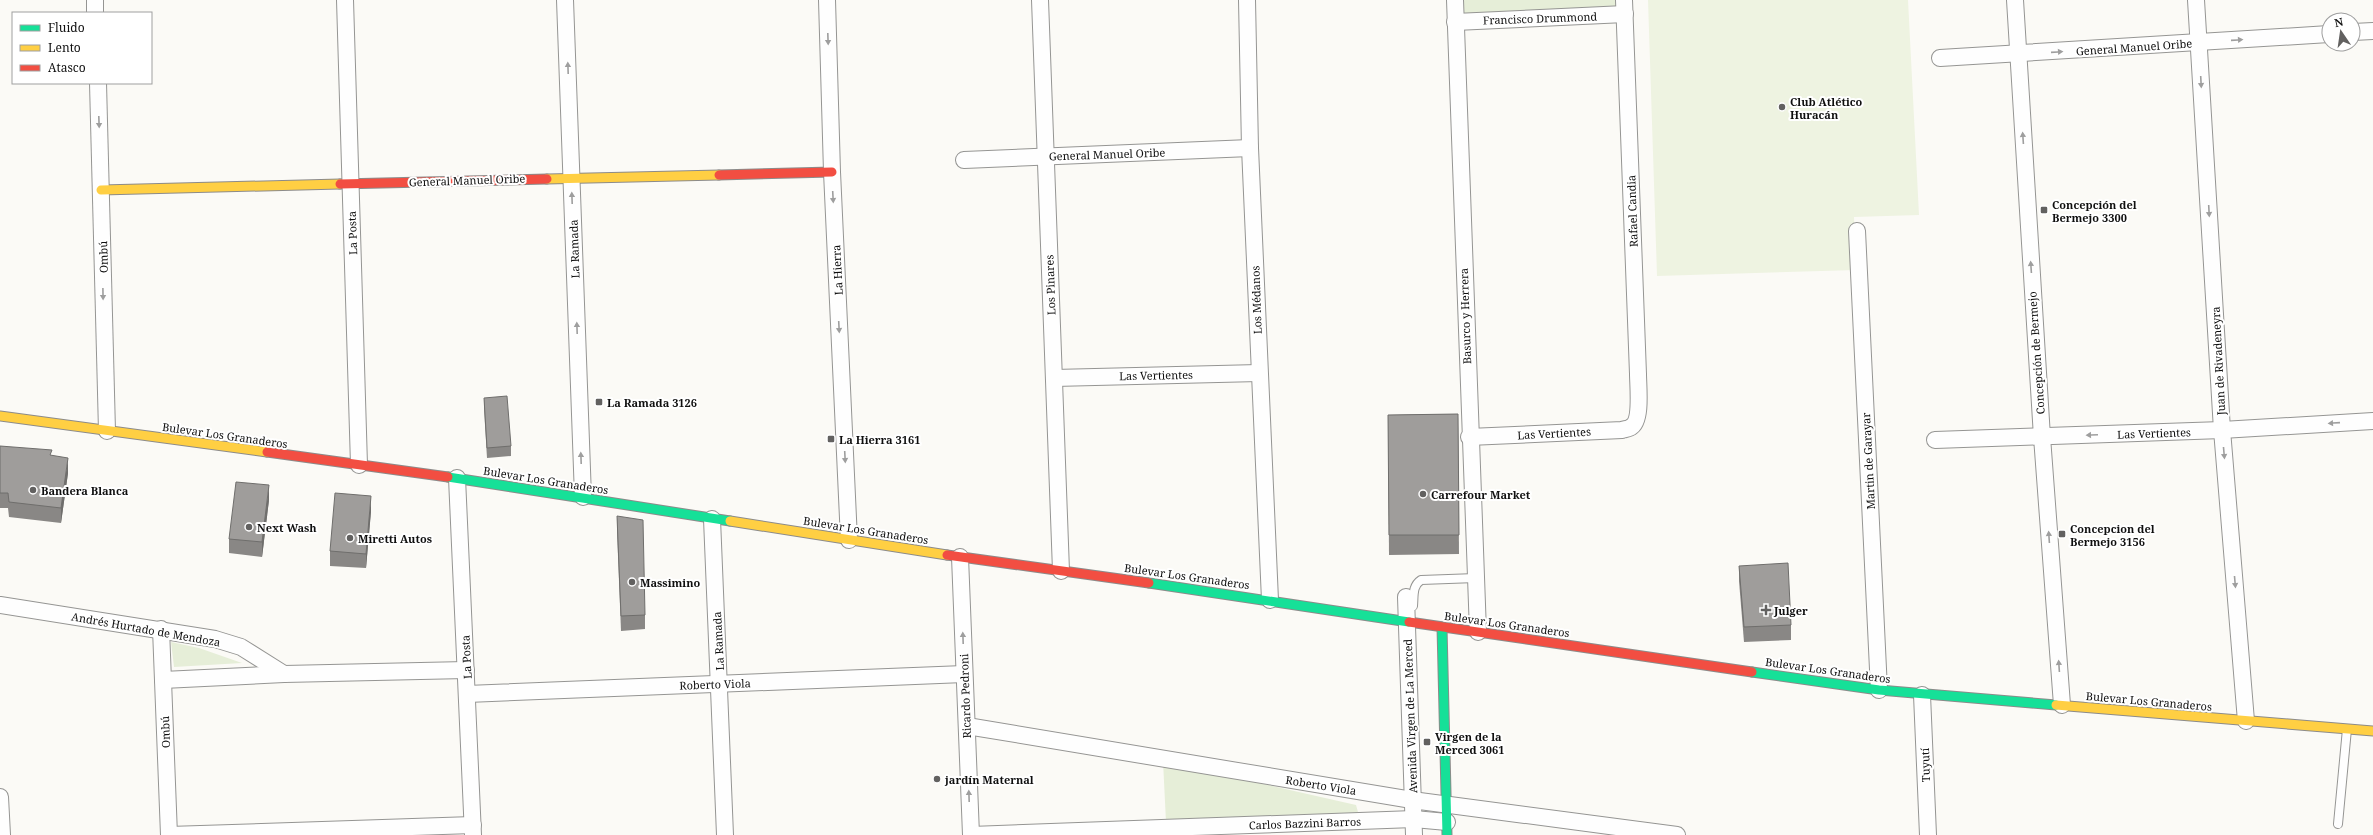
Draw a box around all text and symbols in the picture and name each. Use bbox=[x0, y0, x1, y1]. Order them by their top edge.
street label: Francisco Drummond bbox=[1483, 8, 1598, 27]
legend bbox=[12, 12, 152, 84]
north arrow bbox=[2321, 12, 2361, 52]
text: N bbox=[2333, 13, 2345, 30]
text: Fluido bbox=[48, 19, 85, 36]
one-way arrow bbox=[825, 33, 832, 45]
street label: General Manuel Oribe bbox=[2075, 35, 2193, 59]
one-way arrow bbox=[2231, 37, 2243, 44]
text: Lento bbox=[48, 39, 81, 56]
one-way arrow bbox=[2051, 49, 2063, 56]
text: Atasco bbox=[48, 59, 86, 76]
one-way arrow bbox=[564, 62, 571, 74]
one-way arrow bbox=[2197, 76, 2204, 88]
place label: Club Atlético Huracán bbox=[1790, 94, 1863, 122]
marker: Club Atlético Huracán bbox=[1777, 102, 1787, 112]
one-way arrow bbox=[96, 116, 102, 129]
one-way arrow bbox=[2020, 131, 2027, 144]
street label: General Manuel Oribe bbox=[1049, 144, 1166, 164]
street label: General Manuel Oribe bbox=[409, 170, 526, 190]
street label: Rafael Candia bbox=[1623, 175, 1641, 247]
one-way arrow bbox=[569, 191, 575, 204]
one-way arrow bbox=[830, 191, 837, 203]
place label: Concepción del Bermejo 3300 bbox=[2052, 197, 2137, 225]
marker: Concepción del Bermejo 3300 bbox=[2039, 205, 2049, 215]
one-way arrow bbox=[2205, 205, 2212, 217]
street label: La Posta bbox=[344, 211, 360, 255]
street label: La Ramada bbox=[565, 219, 583, 279]
street label: Ombú bbox=[95, 241, 111, 273]
street label: La Hierra bbox=[828, 244, 846, 296]
street label: Los Pinares bbox=[1041, 254, 1059, 315]
one-way arrow bbox=[2028, 261, 2035, 273]
street label: Los Médanos bbox=[1247, 265, 1265, 335]
street label: Basurco y Herrera bbox=[1456, 268, 1474, 364]
one-way arrow bbox=[100, 288, 107, 300]
street label: Concepción de Bermejo bbox=[2024, 291, 2048, 415]
street label: Juan de Rivadeneyra bbox=[2208, 306, 2228, 417]
one-way arrow bbox=[574, 321, 580, 334]
one-way arrow bbox=[836, 321, 842, 334]
street label: Las Vertientes bbox=[1119, 367, 1193, 383]
place label: La Ramada 3126 bbox=[607, 395, 697, 410]
marker: La Ramada 3126 bbox=[594, 397, 604, 407]
street label: Martin de Garayar bbox=[1858, 411, 1878, 510]
street label: Bulevar Los Granaderos bbox=[161, 419, 289, 451]
one-way arrow bbox=[2327, 420, 2340, 426]
street label: Las Vertientes bbox=[1517, 424, 1591, 442]
street label: Las Vertientes bbox=[2117, 424, 2191, 442]
place label: La Hierra 3161 bbox=[839, 432, 920, 447]
one-way arrow bbox=[2085, 432, 2098, 438]
marker: La Hierra 3161 bbox=[826, 434, 836, 444]
one-way arrow bbox=[2221, 447, 2227, 459]
one-way arrow bbox=[842, 451, 848, 464]
one-way arrow bbox=[578, 452, 585, 464]
street label: Bulevar Los Granaderos bbox=[482, 463, 610, 497]
place label: Bandera Blanca bbox=[41, 483, 129, 498]
marker: Bandera Blanca bbox=[28, 485, 38, 495]
place label: Carrefour Market bbox=[1431, 487, 1531, 502]
marker: Carrefour Market bbox=[1418, 489, 1428, 499]
street label: Bulevar Los Granaderos bbox=[802, 513, 930, 547]
place label: Next Wash bbox=[257, 520, 317, 535]
place label: Concepcion del Bermejo 3156 bbox=[2070, 521, 2155, 549]
marker: Next Wash bbox=[244, 522, 254, 532]
marker: Concepcion del Bermejo 3156 bbox=[2057, 529, 2067, 539]
place label: Miretti Autos bbox=[358, 531, 432, 546]
one-way arrow bbox=[2046, 531, 2053, 543]
marker: Miretti Autos bbox=[345, 533, 355, 543]
street label: Bulevar Los Granaderos bbox=[1123, 560, 1251, 592]
place label: Massimino bbox=[640, 575, 701, 590]
one-way arrow bbox=[2231, 576, 2238, 588]
marker: Massimino bbox=[627, 577, 637, 587]
place label: Julger bbox=[1773, 603, 1808, 618]
marker: Julger bbox=[1761, 605, 1771, 615]
street label: Andrés Hurtado de Mendoza bbox=[70, 608, 222, 650]
street label: Bulevar Los Granaderos bbox=[1443, 608, 1571, 640]
street label: La Ramada bbox=[709, 611, 727, 671]
one-way arrow bbox=[960, 631, 966, 644]
street label: La Posta bbox=[457, 635, 475, 679]
street label: Avenida Virgen de La Merced bbox=[1400, 638, 1420, 793]
street label: Ricardo Pedroni bbox=[956, 653, 974, 739]
street label: Bulevar Los Granaderos bbox=[1764, 654, 1892, 686]
one-way arrow bbox=[2056, 660, 2063, 672]
street label: Roberto Viola bbox=[679, 675, 751, 693]
street label: Bulevar Los Granaderos bbox=[2085, 688, 2213, 714]
street label: Ombú bbox=[157, 716, 173, 748]
place label: Virgen de la Merced 3061 bbox=[1435, 729, 1504, 757]
marker: Virgen de la Merced 3061 bbox=[1422, 737, 1432, 747]
street label: Tuyutí bbox=[1917, 747, 1933, 782]
place label: jardín Maternal bbox=[944, 772, 1034, 787]
street label: Roberto Viola bbox=[1285, 772, 1357, 798]
marker: jardín Maternal bbox=[932, 774, 942, 784]
one-way arrow bbox=[966, 789, 972, 802]
street label: Carlos Bazzini Barros bbox=[1249, 814, 1361, 832]

